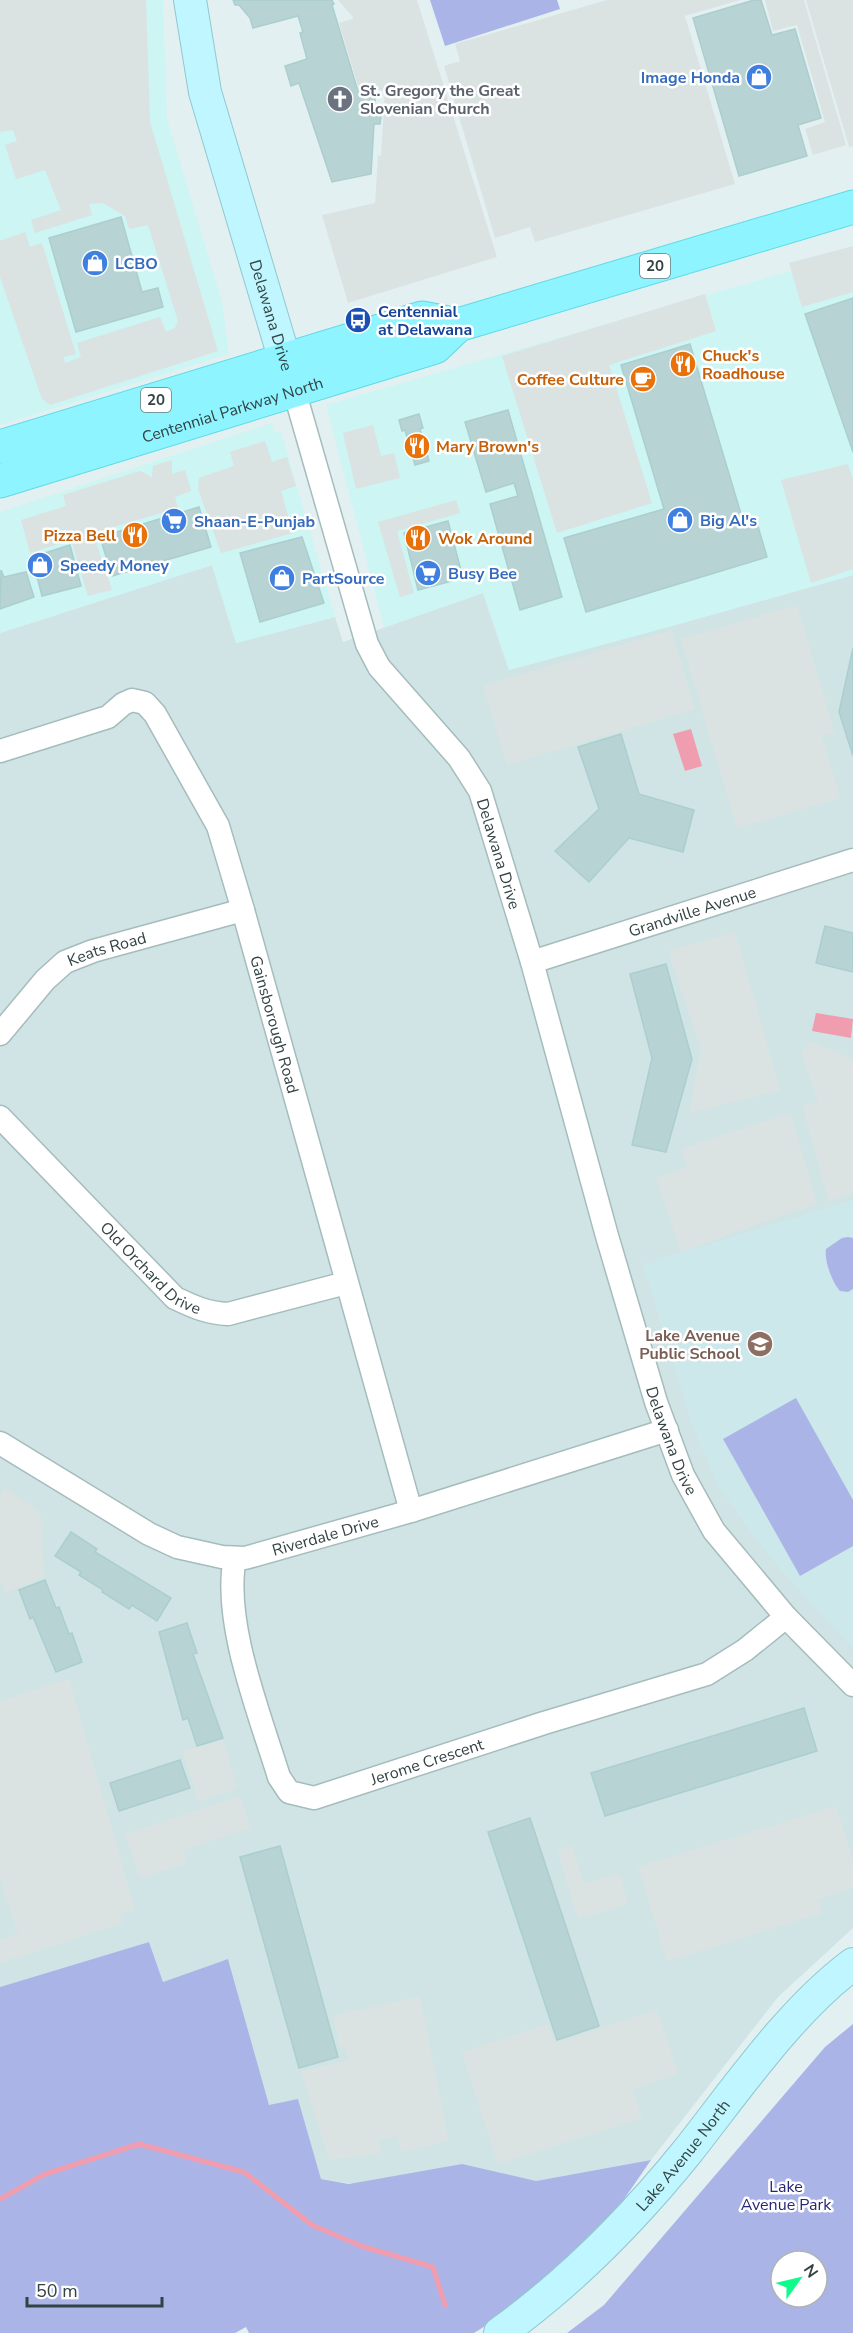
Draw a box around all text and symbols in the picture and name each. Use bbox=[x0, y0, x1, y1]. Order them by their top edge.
shop icon: Image Honda bbox=[744, 62, 774, 92]
place label: Image Honda bbox=[641, 67, 740, 89]
place label: St. Gregory the Great Slovenian Church bbox=[360, 80, 521, 120]
church icon: St. Gregory the Great Slovenian Church bbox=[325, 84, 355, 114]
shop icon: LCBO bbox=[80, 248, 110, 278]
place label: LCBO bbox=[115, 253, 158, 275]
road number: 20 bbox=[640, 254, 670, 278]
street label: Delawana Drive bbox=[244, 257, 297, 374]
place label: Centennial at Delawana bbox=[378, 301, 472, 341]
bus stop icon: Centennial at Delawana bbox=[343, 305, 373, 335]
place label: Chuck's Roadhouse bbox=[702, 345, 785, 385]
restaurant icon: Chuck's Roadhouse bbox=[668, 349, 698, 379]
cafe icon: Coffee Culture bbox=[628, 364, 658, 394]
place label: Coffee Culture bbox=[517, 369, 624, 391]
street label: Centennial Parkway North bbox=[139, 372, 326, 449]
road number: 20 bbox=[141, 388, 171, 412]
restaurant icon: Mary Brown's bbox=[402, 431, 432, 461]
place label: Mary Brown's bbox=[436, 436, 539, 458]
shop icon: Big Al's bbox=[665, 505, 695, 535]
supermarket icon: Shaan-E-Punjab bbox=[159, 506, 189, 536]
place label: Big Al's bbox=[700, 510, 757, 532]
place label: Shaan-E-Punjab bbox=[194, 511, 315, 533]
restaurant icon: Pizza Bell bbox=[120, 520, 150, 550]
restaurant icon: Wok Around bbox=[403, 523, 433, 553]
place label: Pizza Bell bbox=[43, 525, 116, 547]
place label: Wok Around bbox=[438, 528, 532, 550]
shop icon: Speedy Money bbox=[25, 550, 55, 580]
place label: Speedy Money bbox=[60, 555, 169, 577]
supermarket icon: Busy Bee bbox=[413, 558, 443, 588]
shop icon: PartSource bbox=[267, 563, 297, 593]
place label: Busy Bee bbox=[448, 563, 517, 585]
place label: PartSource bbox=[302, 568, 385, 590]
street label: Delawana Drive bbox=[471, 796, 525, 912]
street label: Grandville Avenue bbox=[626, 882, 759, 943]
street label: Keats Road bbox=[64, 927, 149, 972]
street label: Gainsborough Road bbox=[244, 953, 304, 1096]
street label: Old Orchard Drive bbox=[95, 1217, 204, 1320]
place label: Lake Avenue Public School bbox=[639, 1325, 740, 1365]
school or university icon: Lake Avenue Public School bbox=[745, 1329, 775, 1359]
street label: Delawana Drive bbox=[640, 1384, 702, 1499]
street label: Riverdale Drive bbox=[270, 1511, 381, 1562]
street label: Jerome Crescent bbox=[367, 1733, 487, 1791]
street label: Lake Avenue North bbox=[631, 2095, 736, 2216]
park label: Lake Avenue Park bbox=[741, 2176, 832, 2216]
north arrow bbox=[769, 2249, 829, 2309]
text: N bbox=[798, 2260, 823, 2282]
scale bar bbox=[27, 2270, 162, 2308]
text: 50 m bbox=[36, 2279, 78, 2303]

